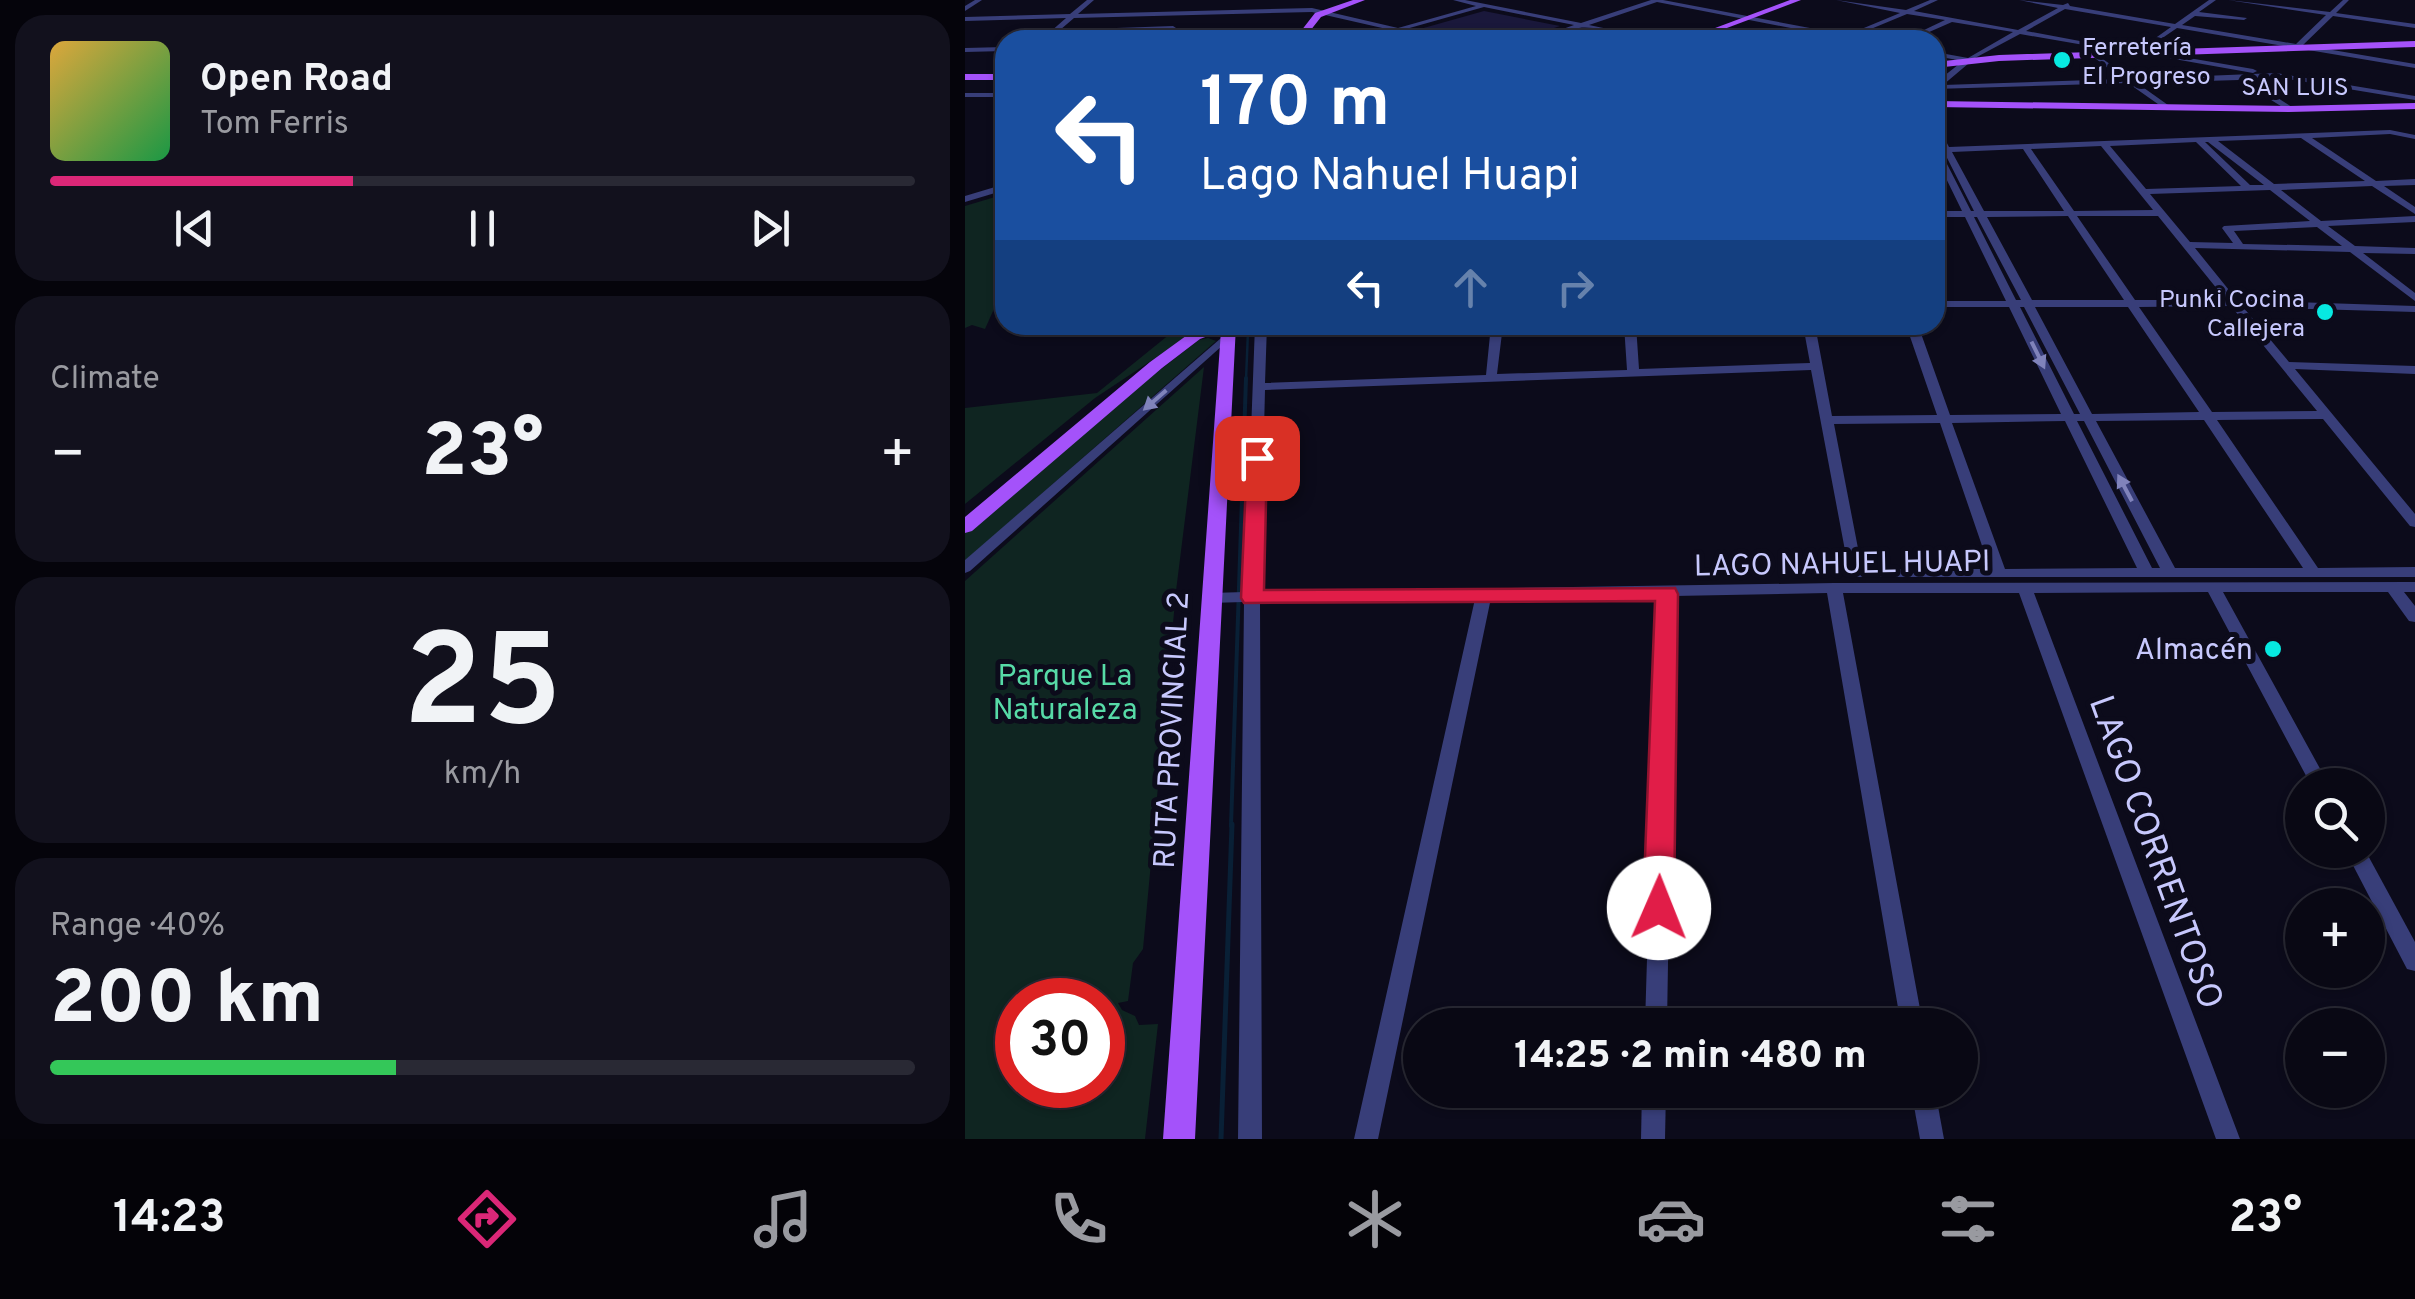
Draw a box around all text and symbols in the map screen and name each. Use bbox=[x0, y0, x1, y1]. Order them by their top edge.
place label: Ferretería El Progreso bbox=[2082, 33, 2211, 94]
marker: Ferretería El Progreso bbox=[2051, 49, 2073, 71]
text: Open Road bbox=[200, 56, 393, 105]
text: 170 m bbox=[1200, 62, 1390, 151]
icon: left bbox=[1035, 70, 1165, 200]
street label: SAN LUIS bbox=[2241, 73, 2349, 105]
text: Tom Ferris bbox=[200, 105, 349, 145]
text: Lago Nahuel Huapi bbox=[1200, 149, 1580, 206]
icon: previous bbox=[167, 201, 222, 256]
icon: pause bbox=[455, 201, 510, 256]
icon: next bbox=[743, 201, 798, 256]
icon: left bbox=[1338, 260, 1393, 315]
icon: ahead bbox=[1443, 260, 1498, 315]
icon: right bbox=[1548, 260, 1603, 315]
place label: Punki Cocina Callejera bbox=[2159, 285, 2305, 346]
marker: Punki Cocina Callejera bbox=[2314, 301, 2336, 323]
one-way arrow bbox=[2029, 341, 2046, 370]
text: Climate bbox=[50, 360, 160, 400]
one-way arrow bbox=[1143, 388, 1168, 410]
text: 23° bbox=[421, 408, 544, 503]
pin bbox=[1215, 416, 1300, 501]
text: − bbox=[50, 422, 85, 492]
text: + bbox=[880, 422, 915, 492]
icon: arrive bbox=[1230, 431, 1285, 486]
one-way arrow bbox=[2116, 474, 2134, 502]
street label: LAGO NAHUEL HUAPI bbox=[1693, 544, 1991, 587]
street label: RUTA PROVINCIAL 2 bbox=[1148, 591, 1199, 870]
text: 25 bbox=[403, 607, 562, 772]
place label: Almacén bbox=[2135, 633, 2253, 670]
marker: Almacén bbox=[2262, 638, 2284, 660]
park label: Parque La Naturaleza bbox=[993, 659, 1137, 730]
street label: LAGO CORRENTOSO bbox=[2077, 690, 2231, 1016]
text: km/h bbox=[444, 755, 521, 795]
map controls bbox=[2285, 768, 2385, 1108]
button: search bbox=[2285, 768, 2385, 868]
position arrow bbox=[1607, 856, 1711, 960]
button: + bbox=[2285, 888, 2385, 988]
text: Range · 40% bbox=[50, 907, 225, 947]
text: 200 km bbox=[50, 955, 324, 1050]
speed limit sign: 30 bbox=[995, 978, 1125, 1108]
button: − bbox=[2285, 1008, 2385, 1108]
text: 14:25 · 2 min · 480 m bbox=[1514, 1033, 1867, 1082]
icon: directions bbox=[452, 1184, 522, 1254]
icon: music bbox=[748, 1184, 818, 1254]
icon: phone bbox=[1044, 1184, 1114, 1254]
icon: climate bbox=[1340, 1184, 1410, 1254]
icon: car bbox=[1636, 1184, 1706, 1254]
icon: filters bbox=[1933, 1184, 2003, 1254]
text: 14:23 bbox=[113, 1191, 225, 1248]
text: 23° bbox=[2229, 1191, 2302, 1248]

